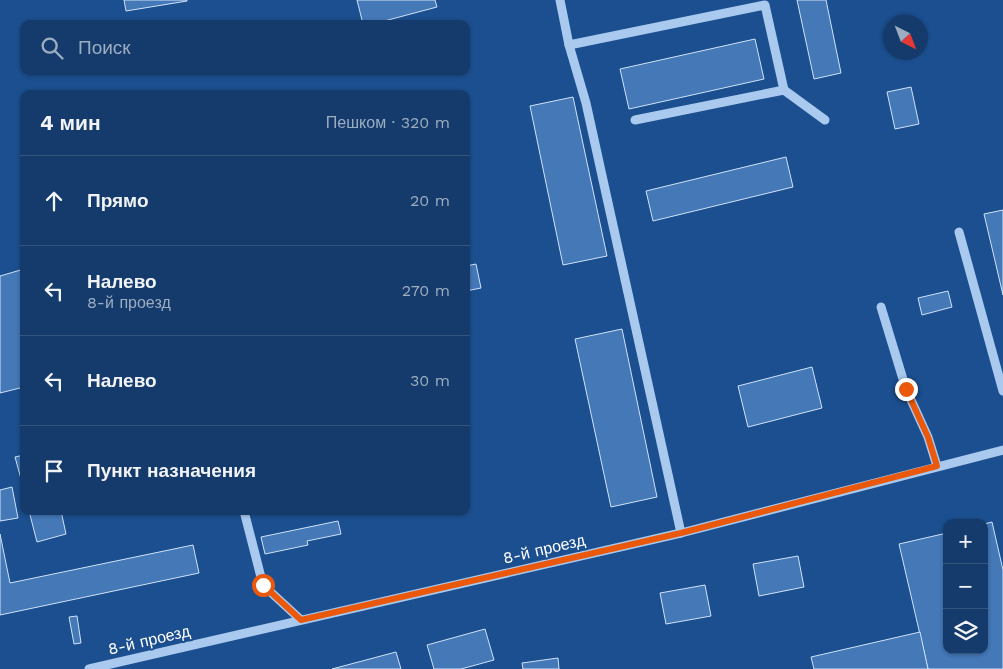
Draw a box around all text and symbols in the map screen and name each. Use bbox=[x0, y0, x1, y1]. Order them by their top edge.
north arrow bbox=[883, 15, 928, 60]
search box bbox=[20, 20, 470, 75]
icon: search bbox=[38, 34, 66, 62]
text: Поиск bbox=[78, 36, 131, 59]
text: 4 мин bbox=[40, 110, 101, 135]
text: Пешком · 320 m bbox=[326, 113, 450, 132]
icon: ahead bbox=[40, 187, 68, 215]
text: Прямо bbox=[87, 189, 149, 212]
text: 20 m bbox=[410, 191, 450, 210]
text: Налево bbox=[87, 270, 157, 293]
icon: left bbox=[40, 277, 68, 305]
text: 270 m bbox=[402, 281, 450, 300]
text: 8-й проезд bbox=[87, 293, 171, 312]
icon: left bbox=[40, 367, 68, 395]
text: Налево bbox=[87, 369, 157, 392]
text: 30 m bbox=[410, 371, 450, 390]
route end bbox=[895, 378, 918, 401]
icon: arrive bbox=[40, 457, 68, 485]
text: Пункт назначения bbox=[87, 459, 256, 482]
map controls bbox=[943, 519, 988, 654]
button: + bbox=[943, 519, 988, 564]
street label: 8-й проезд bbox=[501, 530, 588, 568]
button: − bbox=[943, 564, 988, 609]
route start bbox=[252, 574, 275, 597]
button: layers bbox=[943, 609, 988, 654]
street label: 8-й проезд bbox=[106, 621, 193, 659]

